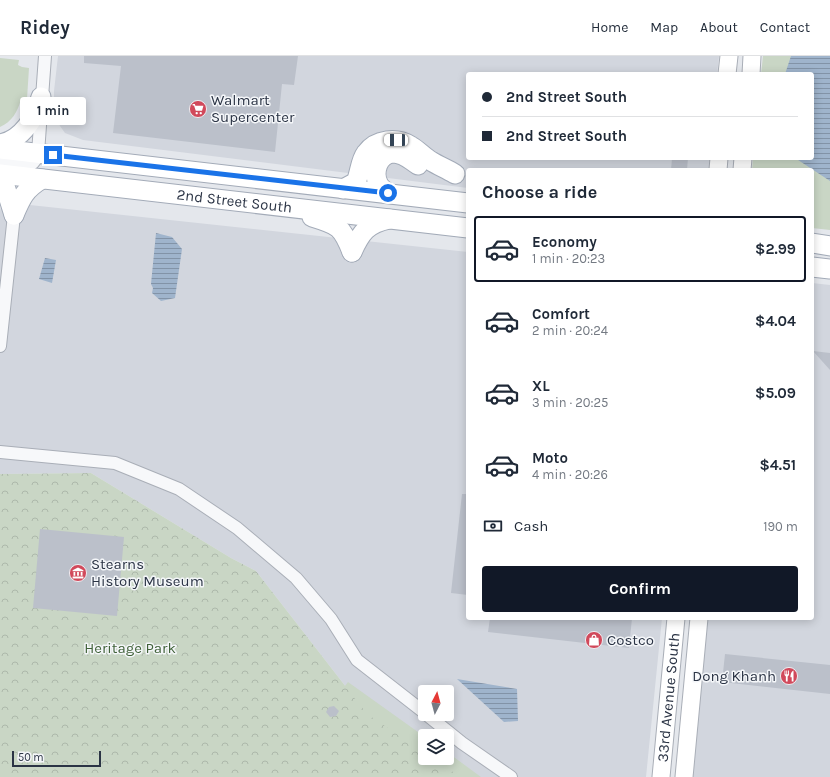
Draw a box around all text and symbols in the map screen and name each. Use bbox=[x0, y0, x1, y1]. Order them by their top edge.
text: Ridey bbox=[20, 17, 70, 39]
text: Home bbox=[591, 19, 628, 36]
text: Map bbox=[650, 19, 678, 36]
text: About bbox=[700, 19, 738, 36]
text: Contact bbox=[760, 19, 810, 36]
text: 2nd Street South bbox=[506, 88, 627, 106]
place label: Walmart Supercenter bbox=[211, 91, 295, 126]
callout: 1 min bbox=[20, 97, 86, 125]
supermarket icon: Walmart Supercenter bbox=[188, 99, 208, 119]
text: 1 min bbox=[37, 103, 69, 118]
text: 2nd Street South bbox=[506, 127, 627, 145]
car bbox=[384, 134, 408, 146]
route end bbox=[44, 146, 62, 164]
text: Choose a ride bbox=[482, 181, 597, 203]
route start bbox=[379, 184, 397, 202]
street label: 2nd Street South bbox=[176, 185, 293, 217]
icon: car bbox=[484, 231, 520, 267]
text: Economy bbox=[532, 233, 597, 251]
text: $2.99 bbox=[755, 240, 796, 258]
text: 1 min · 20:23 bbox=[532, 251, 605, 266]
icon: car bbox=[484, 303, 520, 339]
text: Comfort bbox=[532, 305, 590, 323]
text: $4.04 bbox=[755, 312, 796, 330]
text: 2 min · 20:24 bbox=[532, 323, 608, 338]
icon: car bbox=[484, 375, 520, 411]
text: XL bbox=[532, 377, 550, 395]
text: $5.09 bbox=[755, 384, 796, 402]
text: 3 min · 20:25 bbox=[532, 395, 608, 410]
icon: car bbox=[484, 447, 520, 483]
text: Moto bbox=[532, 449, 568, 467]
text: $4.51 bbox=[759, 456, 796, 474]
text: 4 min · 20:26 bbox=[532, 467, 608, 482]
icon: cash bbox=[482, 515, 504, 537]
text: Cash bbox=[514, 517, 548, 535]
text: 190 m bbox=[763, 519, 798, 534]
place label: Stearns History Museum bbox=[91, 555, 204, 590]
museum icon: Stearns History Museum bbox=[68, 563, 88, 583]
button: Confirm bbox=[482, 566, 798, 612]
shop icon: Costco bbox=[584, 630, 604, 650]
place label: Costco bbox=[607, 631, 654, 649]
street label: 33rd Avenue South bbox=[653, 632, 684, 763]
park label: Heritage Park bbox=[84, 639, 176, 657]
restaurant icon: Dong Khanh bbox=[779, 666, 799, 686]
place label: Dong Khanh bbox=[692, 667, 776, 685]
north arrow bbox=[418, 685, 454, 721]
map controls bbox=[418, 685, 454, 765]
button: layers bbox=[418, 729, 454, 765]
scale bar bbox=[12, 749, 101, 768]
text: 50 m bbox=[18, 751, 44, 764]

